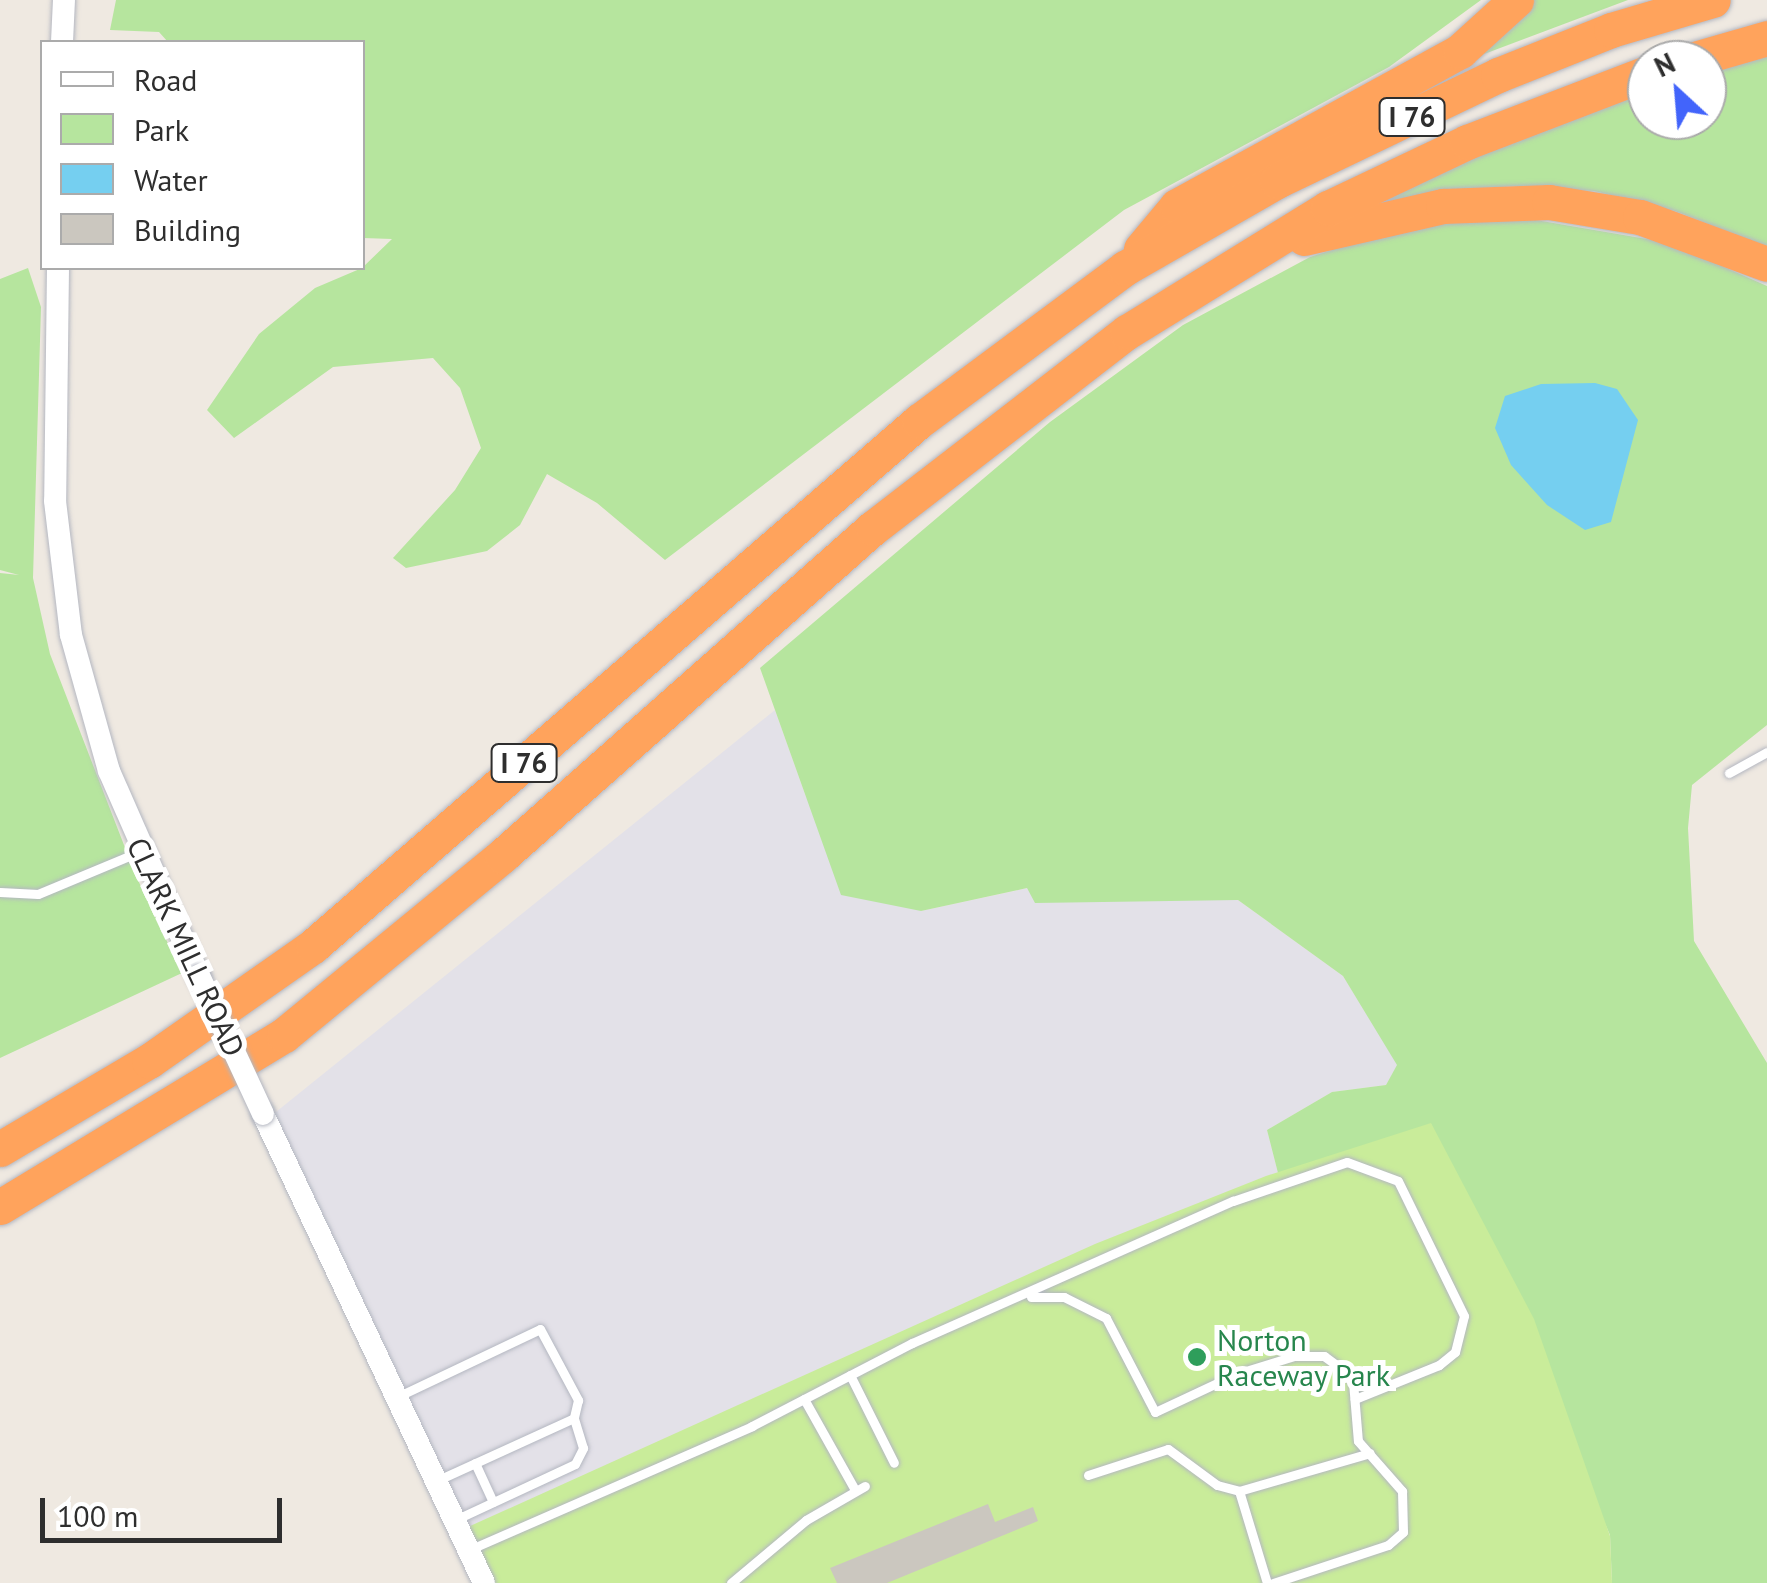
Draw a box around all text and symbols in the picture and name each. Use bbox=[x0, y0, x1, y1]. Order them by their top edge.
legend bbox=[40, 40, 365, 270]
north arrow bbox=[1627, 40, 1727, 140]
text: N bbox=[1648, 44, 1681, 85]
text: Road bbox=[134, 60, 198, 99]
road number: I 76 bbox=[1377, 94, 1447, 140]
text: Park bbox=[134, 110, 189, 149]
text: Water bbox=[134, 160, 208, 199]
text: Building bbox=[134, 210, 241, 249]
road number: I 76 bbox=[489, 740, 559, 786]
street label: CLARK MILL ROAD bbox=[119, 831, 253, 1063]
place label: Norton Raceway Park bbox=[1217, 1322, 1391, 1392]
marker: Norton Raceway Park bbox=[1186, 1346, 1208, 1368]
scale bar bbox=[45, 1478, 288, 1540]
text: 100 m bbox=[57, 1496, 138, 1535]

